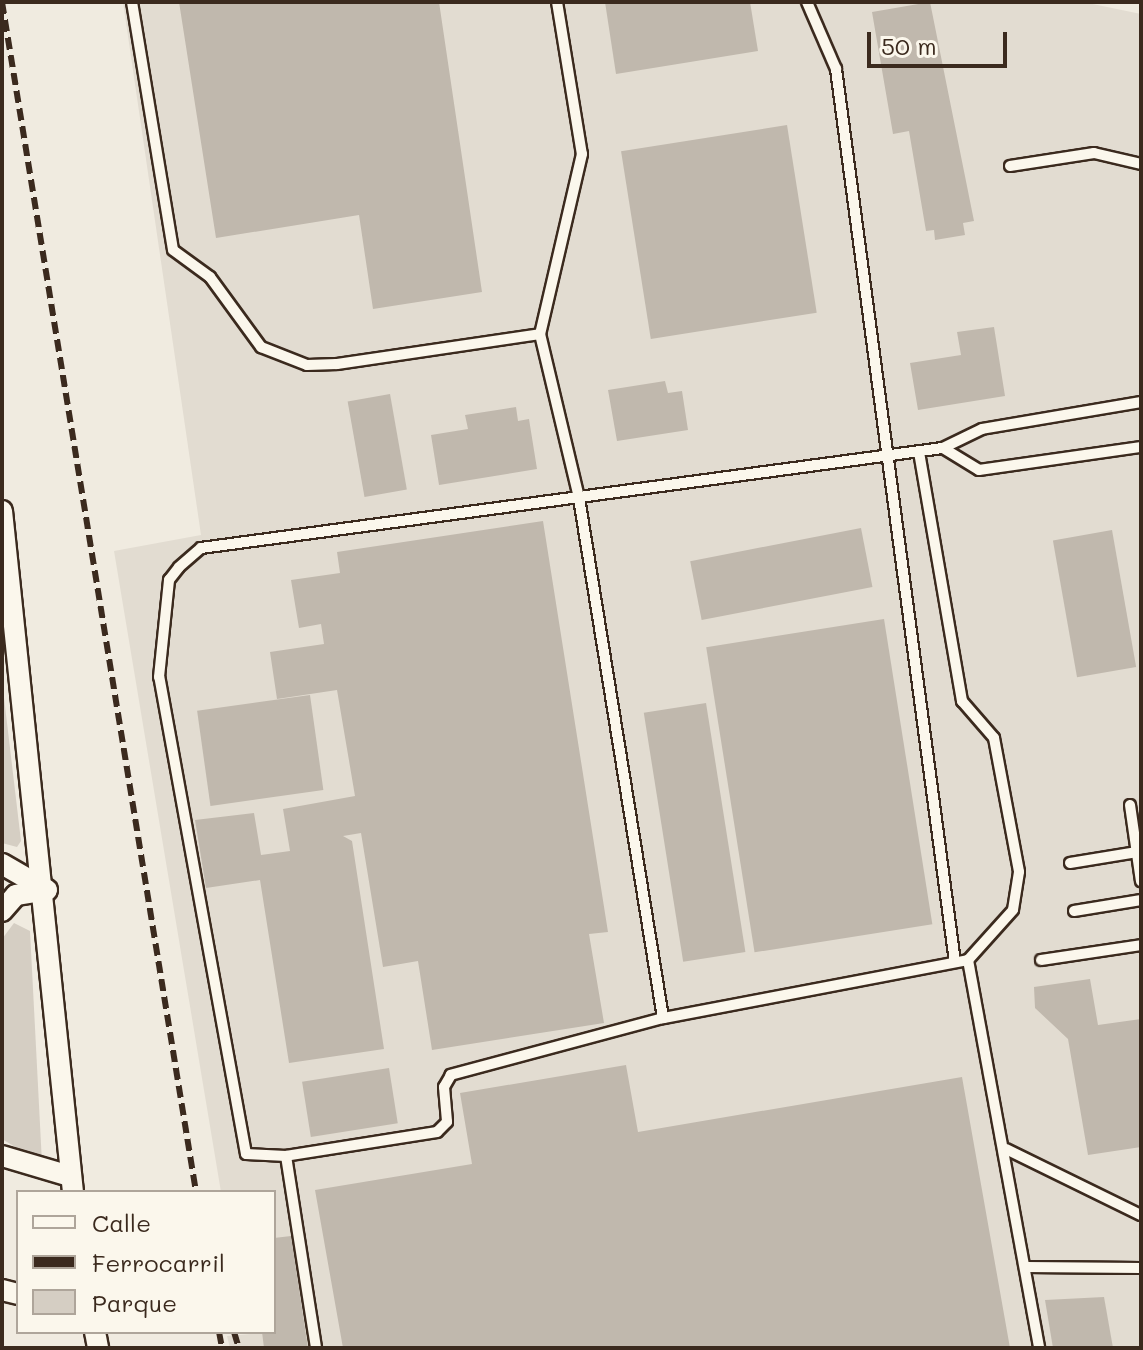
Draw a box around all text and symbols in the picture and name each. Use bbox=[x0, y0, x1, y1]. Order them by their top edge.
scale bar bbox=[871, 16, 1011, 66]
text: 50 m bbox=[881, 30, 937, 61]
legend bbox=[16, 1190, 276, 1334]
text: Calle bbox=[92, 1207, 151, 1238]
text: Ferrocarril bbox=[92, 1247, 225, 1278]
text: Parque bbox=[92, 1287, 177, 1318]

